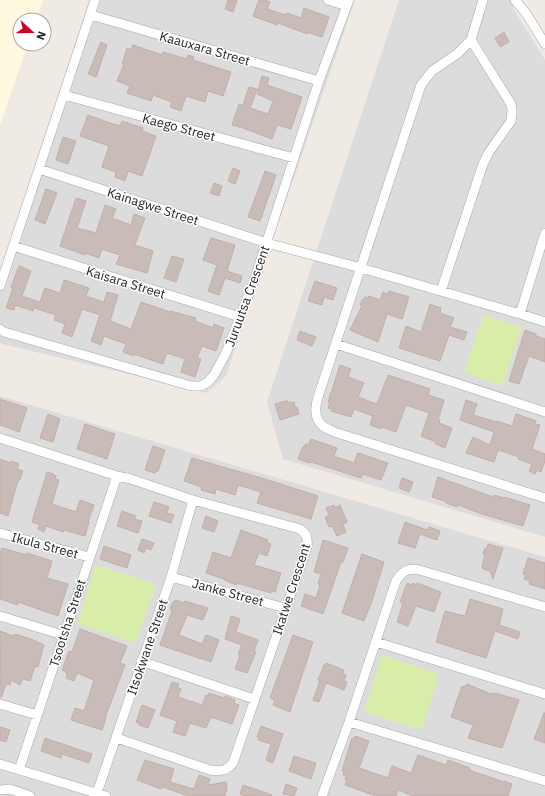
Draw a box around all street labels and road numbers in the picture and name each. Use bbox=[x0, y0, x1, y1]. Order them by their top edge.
street label: Kaauxara Street bbox=[158, 27, 252, 70]
street label: Kaego Street bbox=[140, 110, 217, 145]
street label: Kainagwe Street bbox=[105, 184, 201, 229]
street label: Juruutsa Crescent bbox=[221, 243, 274, 349]
street label: Kaisara Street bbox=[84, 262, 168, 303]
street label: Ikula Street bbox=[10, 528, 80, 563]
street label: Ikatwe Crescent bbox=[269, 541, 314, 637]
street label: Janke Street bbox=[190, 575, 266, 610]
street label: Tsootsha Street bbox=[45, 577, 90, 669]
street label: Itsokwane Street bbox=[123, 597, 172, 697]

